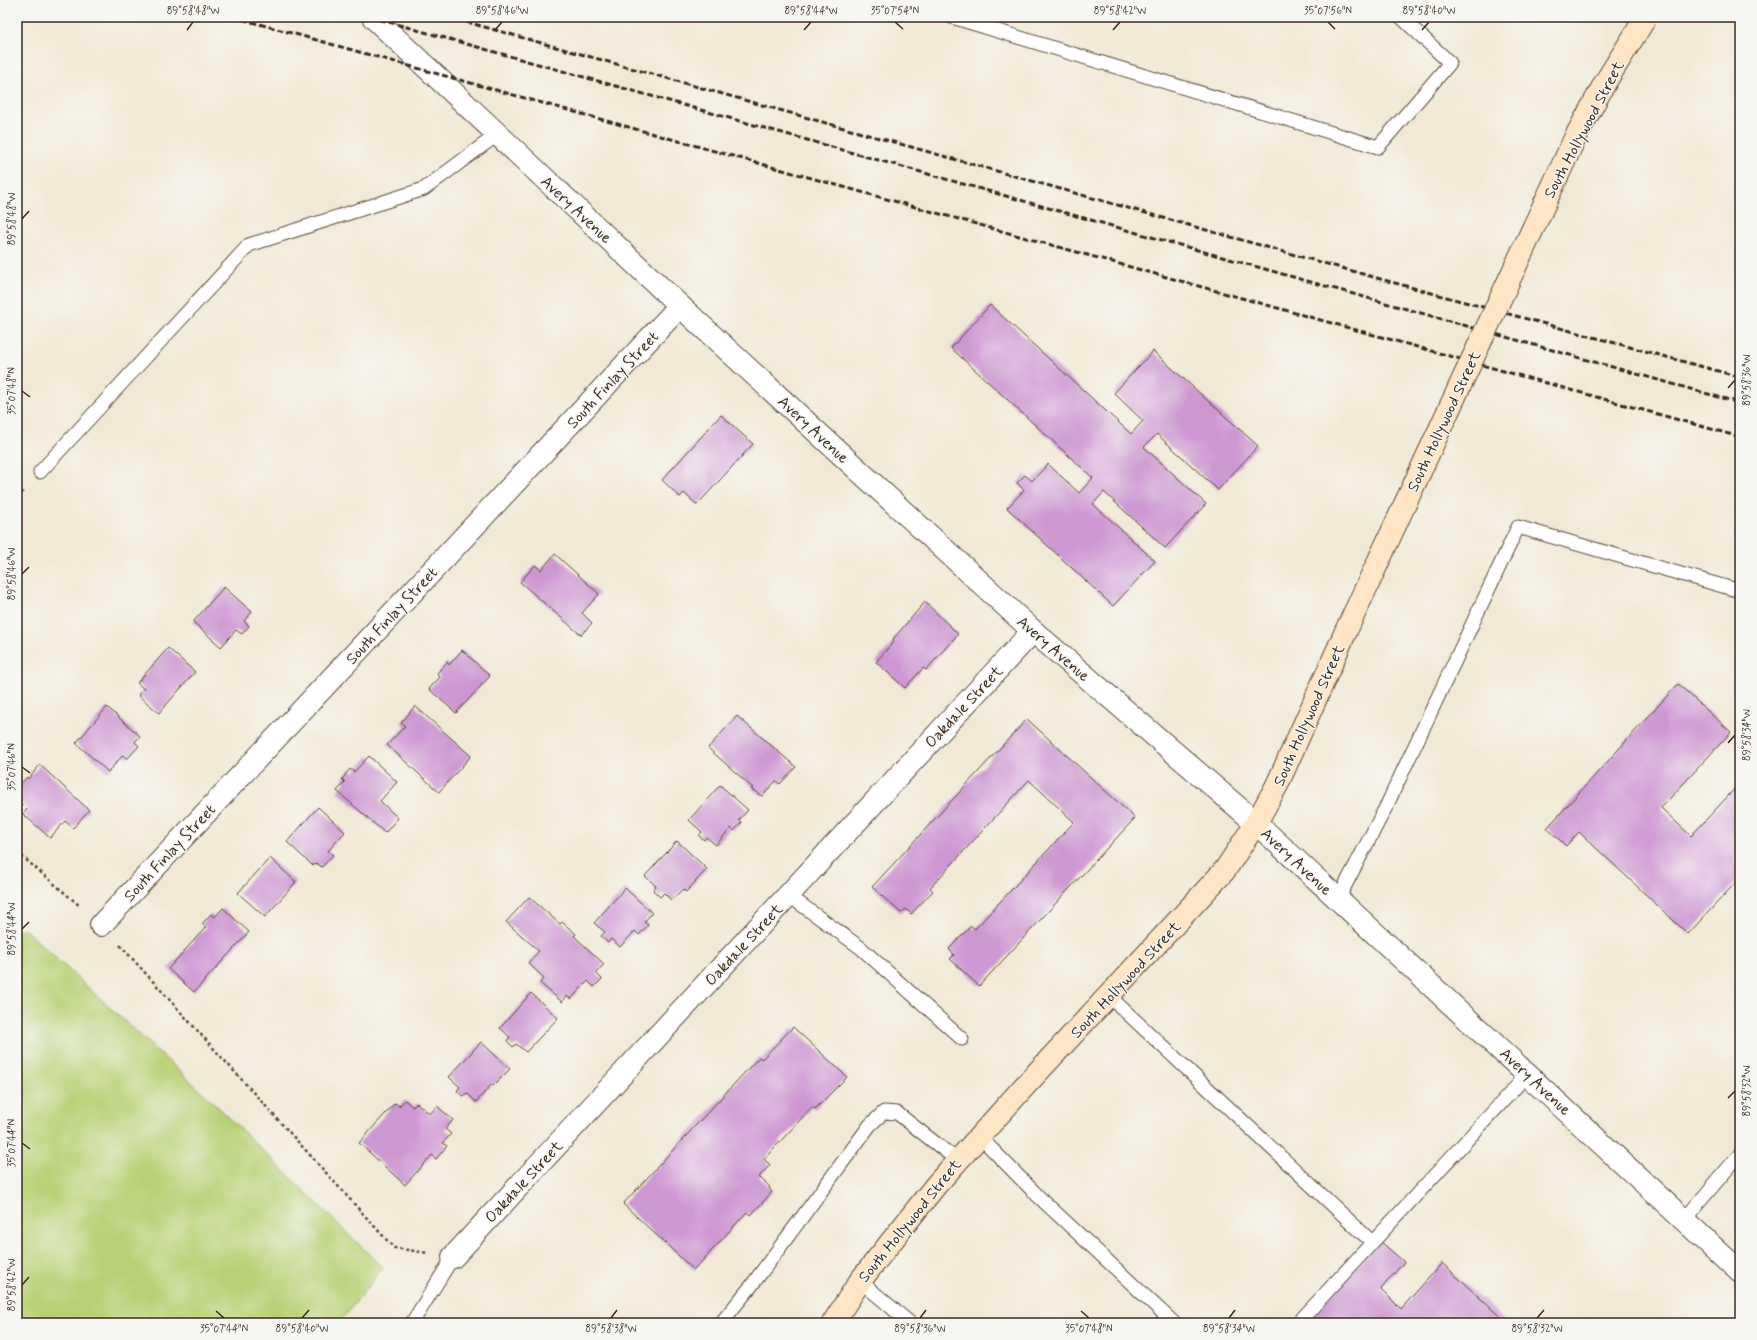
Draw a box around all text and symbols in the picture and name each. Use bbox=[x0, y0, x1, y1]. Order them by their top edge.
text: 89°58'48"W bbox=[167, 4, 219, 18]
text: 89°58'46"W bbox=[476, 4, 528, 18]
text: 89°58'44"W bbox=[784, 4, 838, 18]
text: 35°07'54"N bbox=[871, 4, 920, 18]
text: 89°58'42"W bbox=[1094, 4, 1146, 18]
text: 35°07'56"N bbox=[1304, 4, 1352, 18]
text: 89°58'40"W bbox=[1403, 4, 1455, 18]
street label: South Hollywood Street bbox=[1539, 57, 1630, 202]
street label: Avery Avenue bbox=[536, 172, 616, 249]
text: 89°58'48"W bbox=[5, 193, 19, 245]
street label: South Finlay Street bbox=[562, 327, 664, 433]
street label: South Hollywood Street bbox=[1403, 347, 1486, 495]
text: 89°58'36"W bbox=[1740, 354, 1754, 406]
text: 35°07'48"N bbox=[5, 367, 19, 415]
street label: Avery Avenue bbox=[773, 392, 853, 469]
text: 89°58'46"W bbox=[5, 548, 19, 600]
street label: South Finlay Street bbox=[341, 563, 443, 669]
street label: Avery Avenue bbox=[1012, 612, 1094, 687]
street label: South Hollywood Street bbox=[1269, 641, 1350, 790]
street label: Oakdale Street bbox=[920, 661, 1008, 753]
text: 89°58'34"W bbox=[1740, 709, 1754, 761]
text: 35°07'46"N bbox=[5, 743, 19, 791]
street label: South Finlay Street bbox=[119, 800, 221, 906]
street label: Avery Avenue bbox=[1256, 824, 1336, 901]
street label: Oakdale Street bbox=[700, 899, 788, 991]
text: 89°58'44"W bbox=[5, 902, 19, 956]
street label: South Hollywood Street bbox=[1066, 917, 1186, 1043]
street label: Avery Avenue bbox=[1495, 1044, 1575, 1121]
text: 89°58'32"W bbox=[1740, 1065, 1754, 1117]
text: 35°07'44"N bbox=[5, 1119, 19, 1167]
street label: Oakdale Street bbox=[480, 1136, 568, 1228]
street label: South Hollywood Street bbox=[854, 1154, 967, 1287]
text: 89°58'42"W bbox=[5, 1259, 19, 1311]
text: 35°07'44"N bbox=[200, 1322, 248, 1336]
text: 89°58'40"W bbox=[276, 1322, 328, 1336]
text: 89°58'38"W bbox=[585, 1322, 637, 1336]
text: 89°58'36"W bbox=[894, 1322, 946, 1336]
text: 35°07'48"N bbox=[1065, 1322, 1113, 1336]
text: 89°58'34"W bbox=[1203, 1322, 1255, 1336]
text: 89°58'32"W bbox=[1511, 1322, 1563, 1336]

